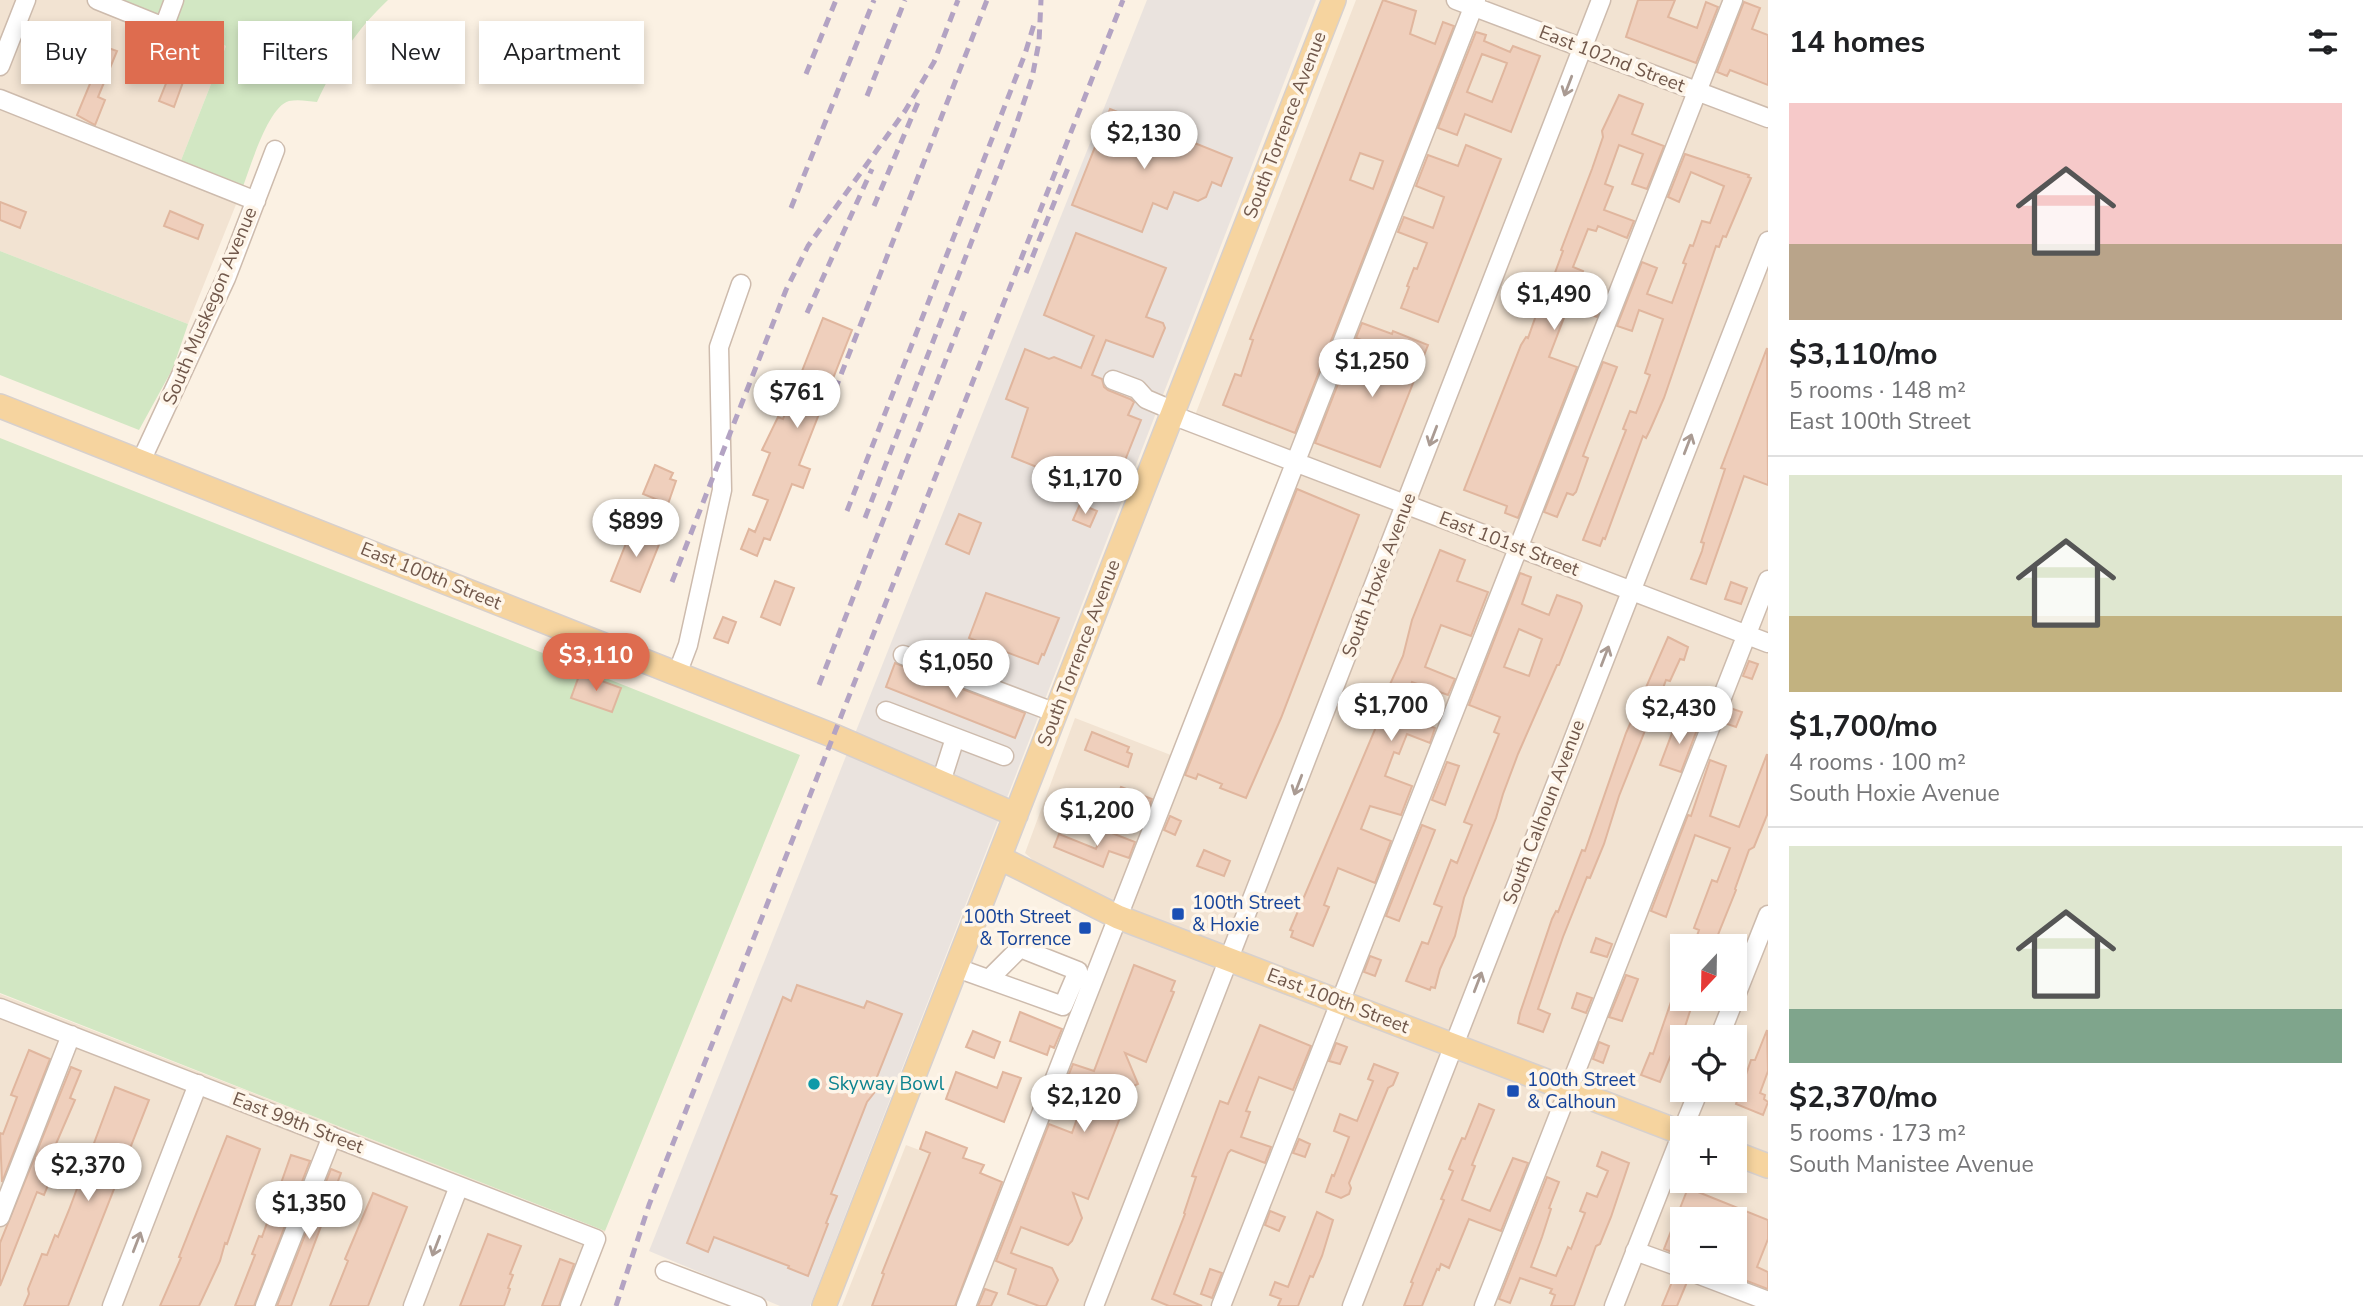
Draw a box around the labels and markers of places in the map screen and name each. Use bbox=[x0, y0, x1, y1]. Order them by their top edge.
pin: $2,130 bbox=[1087, 111, 1201, 171]
pin: $1,490 bbox=[1497, 272, 1611, 332]
pin: $1,250 bbox=[1315, 340, 1429, 399]
pin: $761 bbox=[756, 370, 838, 430]
pin: $1,170 bbox=[1028, 456, 1142, 516]
pin: $899 bbox=[595, 500, 677, 559]
pin: $3,110 bbox=[539, 634, 653, 693]
pin: $1,050 bbox=[899, 640, 1013, 700]
pin: $1,700 bbox=[1334, 684, 1448, 743]
pin: $2,430 bbox=[1622, 686, 1736, 746]
pin: $1,200 bbox=[1040, 788, 1154, 848]
place label: 100th Street & Hoxie bbox=[1192, 890, 1301, 938]
place label: 100th Street & Torrence bbox=[963, 904, 1071, 952]
marker: 100th Street & Hoxie bbox=[1170, 906, 1186, 922]
marker: 100th Street & Torrence bbox=[1077, 920, 1093, 936]
place label: 100th Street & Calhoun bbox=[1527, 1067, 1636, 1115]
place label: Skyway Bowl bbox=[828, 1071, 945, 1097]
pin: $2,120 bbox=[1027, 1074, 1141, 1134]
marker: Skyway Bowl bbox=[806, 1076, 822, 1092]
marker: 100th Street & Calhoun bbox=[1505, 1083, 1521, 1099]
pin: $2,370 bbox=[31, 1144, 145, 1203]
pin: $1,350 bbox=[252, 1182, 366, 1241]

